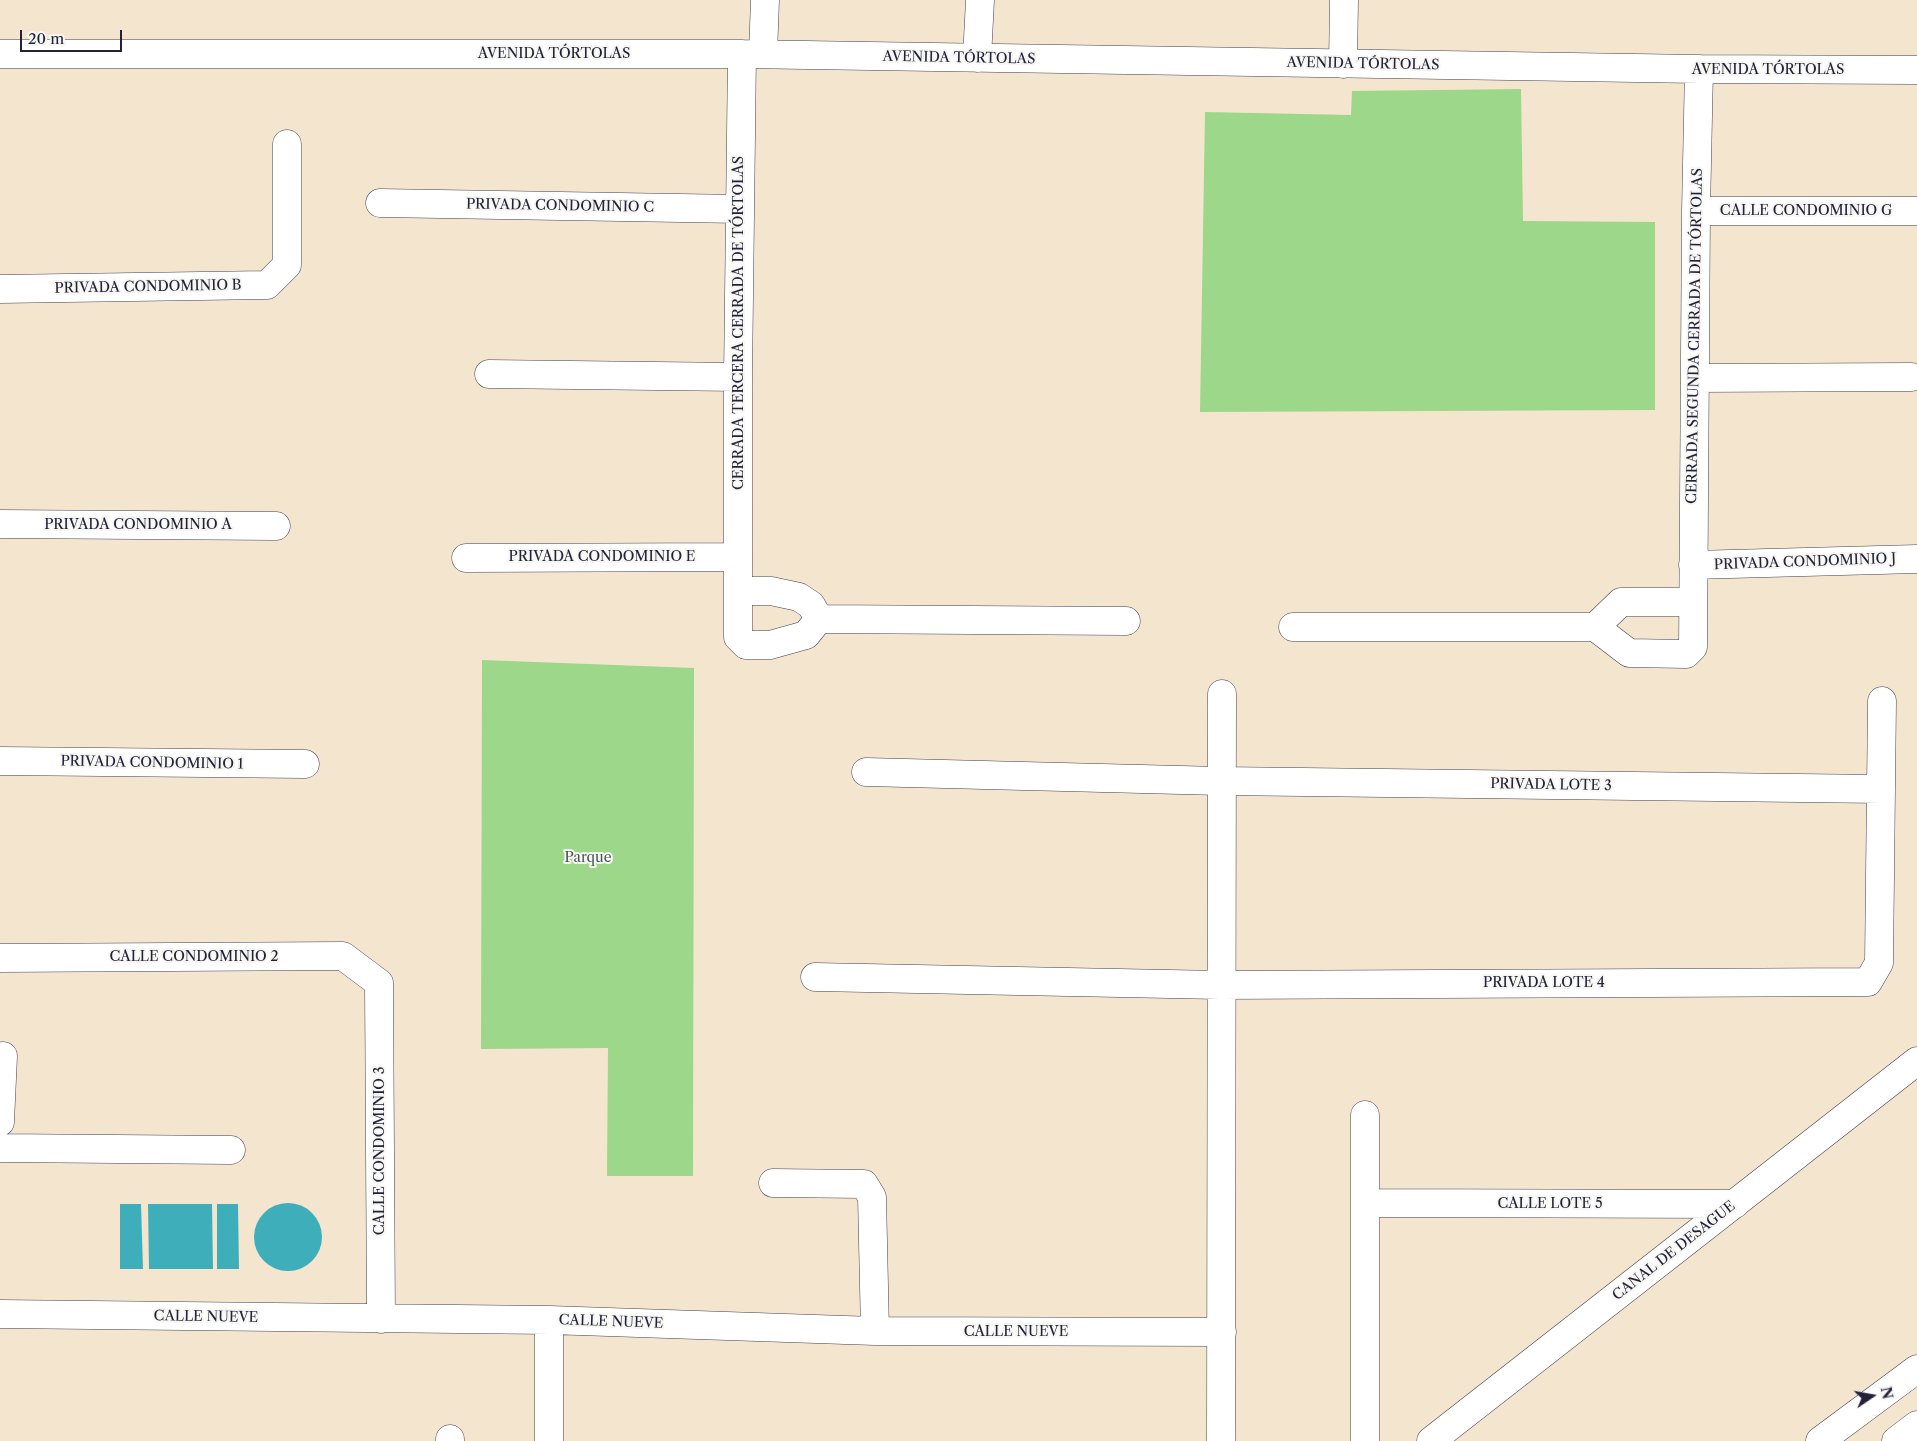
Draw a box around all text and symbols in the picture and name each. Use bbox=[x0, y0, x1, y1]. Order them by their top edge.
scale bar bbox=[22, 20, 125, 52]
text: 20 m bbox=[28, 29, 64, 48]
street label: AVENIDA TÓRTOLAS bbox=[478, 46, 630, 62]
street label: AVENIDA TÓRTOLAS bbox=[883, 48, 1035, 68]
street label: AVENIDA TÓRTOLAS bbox=[1287, 54, 1439, 74]
street label: AVENIDA TÓRTOLAS bbox=[1692, 62, 1844, 78]
street label: CERRADA TERCERA CERRADA DE TÓRTOLAS bbox=[731, 156, 747, 490]
street label: CERRADA SEGUNDA CERRADA DE TÓRTOLAS bbox=[1684, 168, 1706, 504]
street label: PRIVADA CONDOMINIO C bbox=[466, 196, 654, 216]
street label: CALLE CONDOMINIO G bbox=[1720, 203, 1892, 219]
street label: PRIVADA CONDOMINIO B bbox=[54, 277, 242, 297]
street label: PRIVADA CONDOMINIO A bbox=[44, 517, 232, 533]
street label: PRIVADA CONDOMINIO E bbox=[509, 549, 695, 565]
street label: PRIVADA CONDOMINIO J bbox=[1714, 550, 1896, 574]
street label: PRIVADA CONDOMINIO 1 bbox=[60, 753, 244, 773]
street label: PRIVADA LOTE 3 bbox=[1490, 776, 1612, 794]
park label: Parque bbox=[564, 850, 612, 866]
street label: CALLE CONDOMINIO 2 bbox=[109, 949, 279, 965]
street label: PRIVADA LOTE 4 bbox=[1483, 975, 1605, 991]
street label: CALLE CONDOMINIO 3 bbox=[372, 1067, 388, 1235]
street label: CALLE LOTE 5 bbox=[1497, 1196, 1603, 1212]
street label: CANAL DE DESAGUE bbox=[1609, 1198, 1739, 1304]
street label: CALLE NUEVE bbox=[154, 1308, 258, 1326]
street label: CALLE NUEVE bbox=[558, 1312, 664, 1332]
street label: CALLE NUEVE bbox=[964, 1324, 1068, 1340]
north arrow bbox=[1847, 1371, 1897, 1421]
text: N bbox=[1877, 1385, 1897, 1401]

